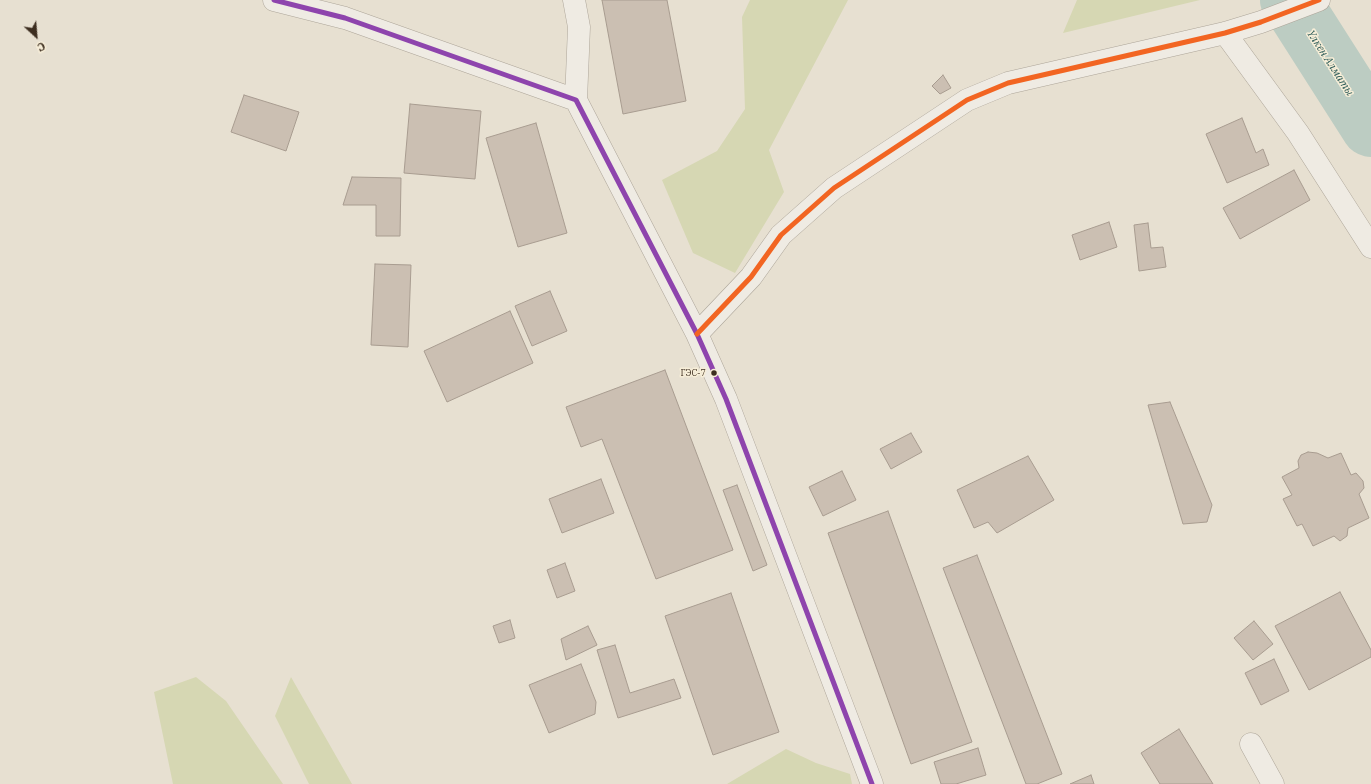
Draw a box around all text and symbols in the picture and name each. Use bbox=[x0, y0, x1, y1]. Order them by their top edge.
north arrow bbox=[16, 16, 56, 56]
water label: Үлкен Алматы bbox=[1304, 28, 1356, 98]
text: С bbox=[35, 39, 48, 55]
place label: ГЭС-7 bbox=[680, 368, 706, 378]
marker: ГЭС-7 bbox=[709, 368, 719, 378]

